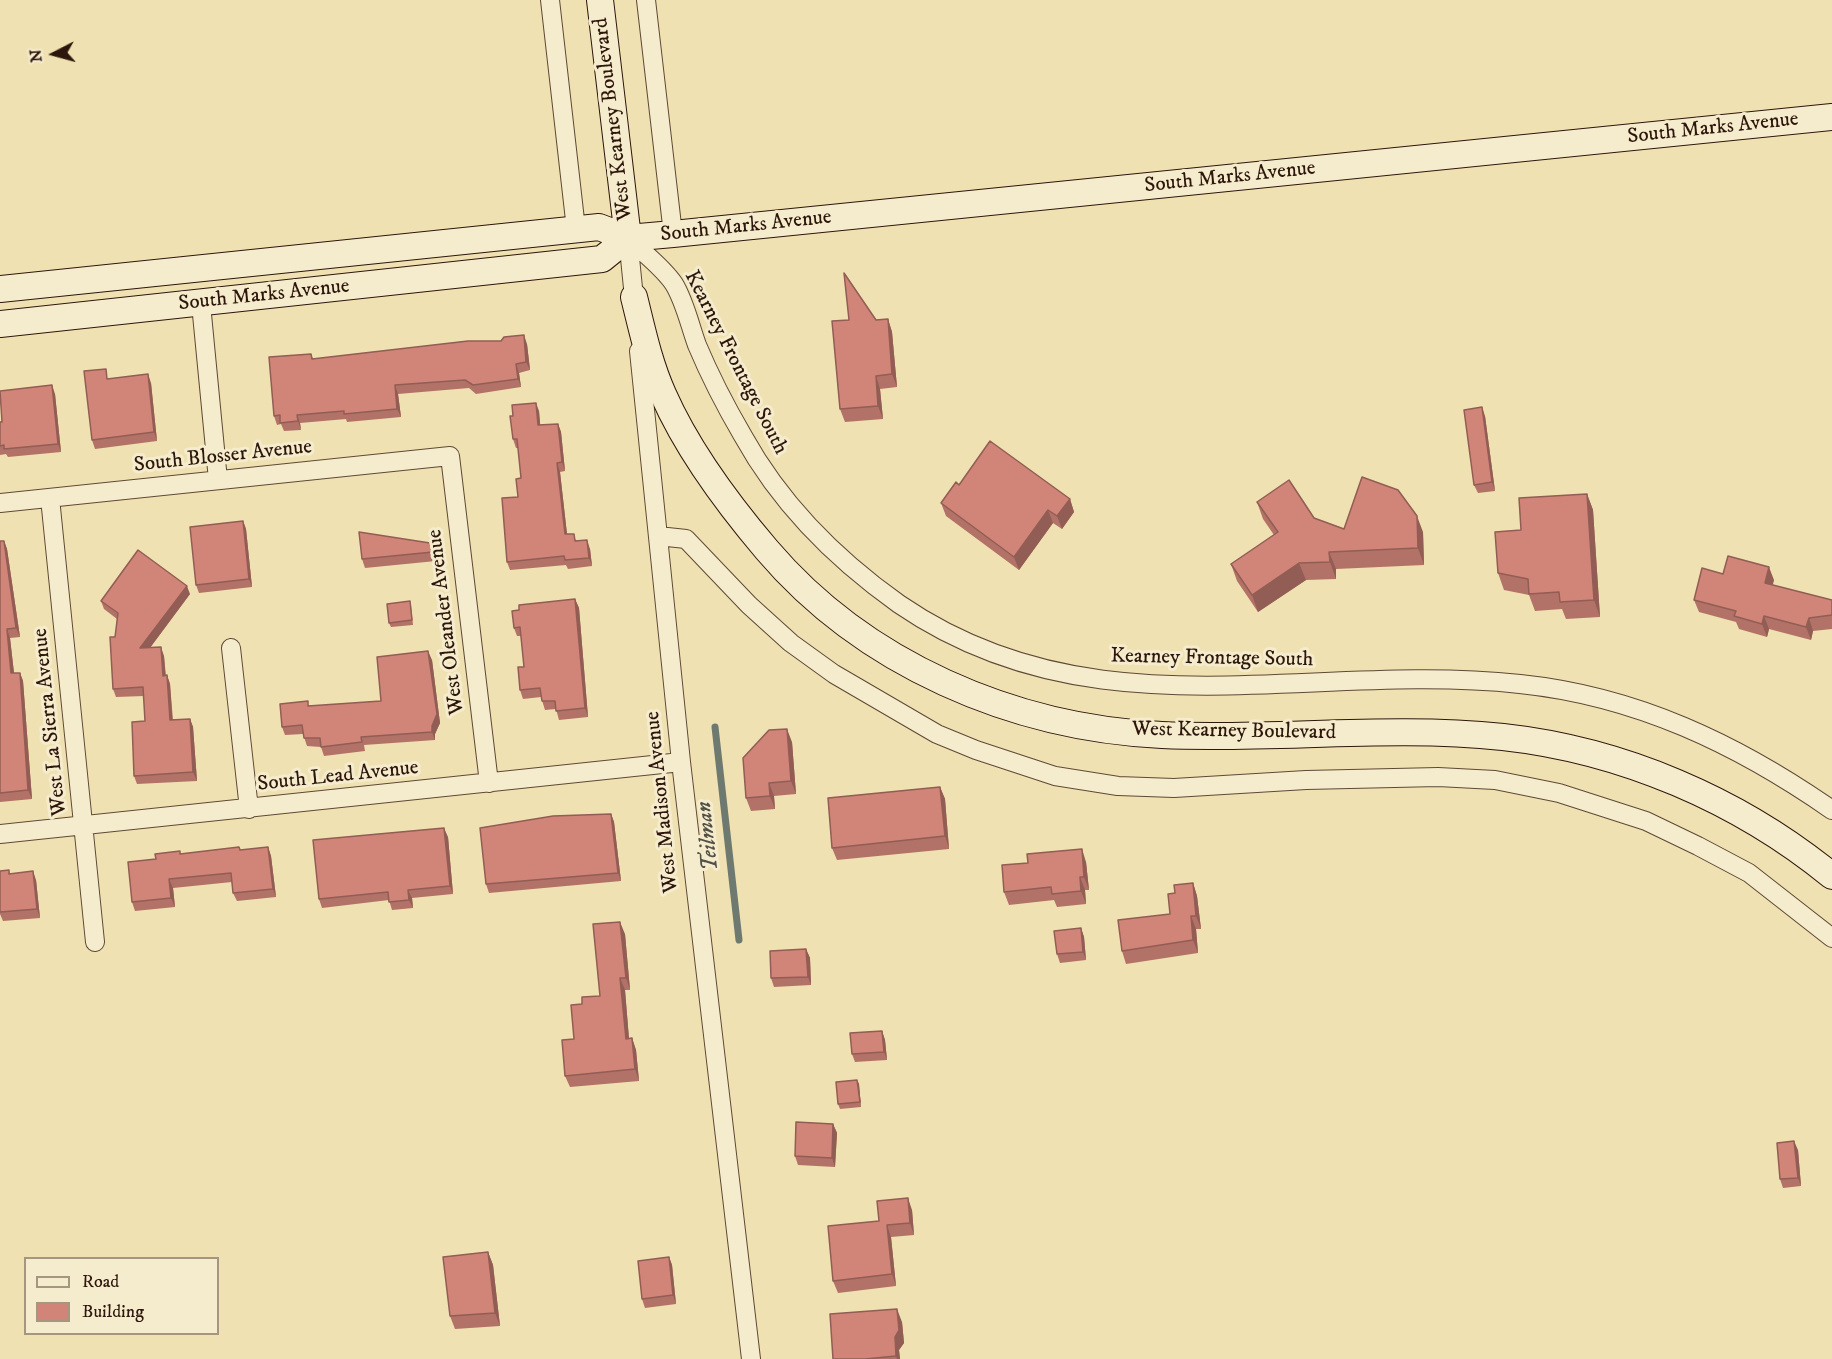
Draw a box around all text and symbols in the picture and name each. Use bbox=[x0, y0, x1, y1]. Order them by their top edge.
street label: West Kearney Boulevard bbox=[589, 16, 639, 222]
north arrow bbox=[24, 24, 84, 84]
text: N bbox=[25, 48, 47, 63]
street label: South Marks Avenue bbox=[1626, 107, 1800, 151]
street label: South Marks Avenue bbox=[1143, 156, 1317, 200]
street label: South Marks Avenue bbox=[659, 205, 833, 249]
street label: Kearney Frontage South bbox=[678, 267, 792, 459]
street label: South Marks Avenue bbox=[177, 274, 351, 318]
street label: South Blosser Avenue bbox=[133, 435, 313, 479]
street label: West Oleander Avenue bbox=[423, 528, 471, 716]
street label: West La Sierra Avenue bbox=[29, 627, 73, 817]
street label: Kearney Frontage South bbox=[1110, 645, 1314, 673]
street label: West Madison Avenue bbox=[641, 710, 685, 894]
street label: West Kearney Boulevard bbox=[1132, 718, 1336, 746]
street label: South Lead Avenue bbox=[256, 756, 420, 798]
water label: Teilman bbox=[692, 800, 726, 872]
legend bbox=[24, 1257, 219, 1335]
text: Road bbox=[82, 1271, 119, 1293]
text: Building bbox=[82, 1301, 144, 1323]

